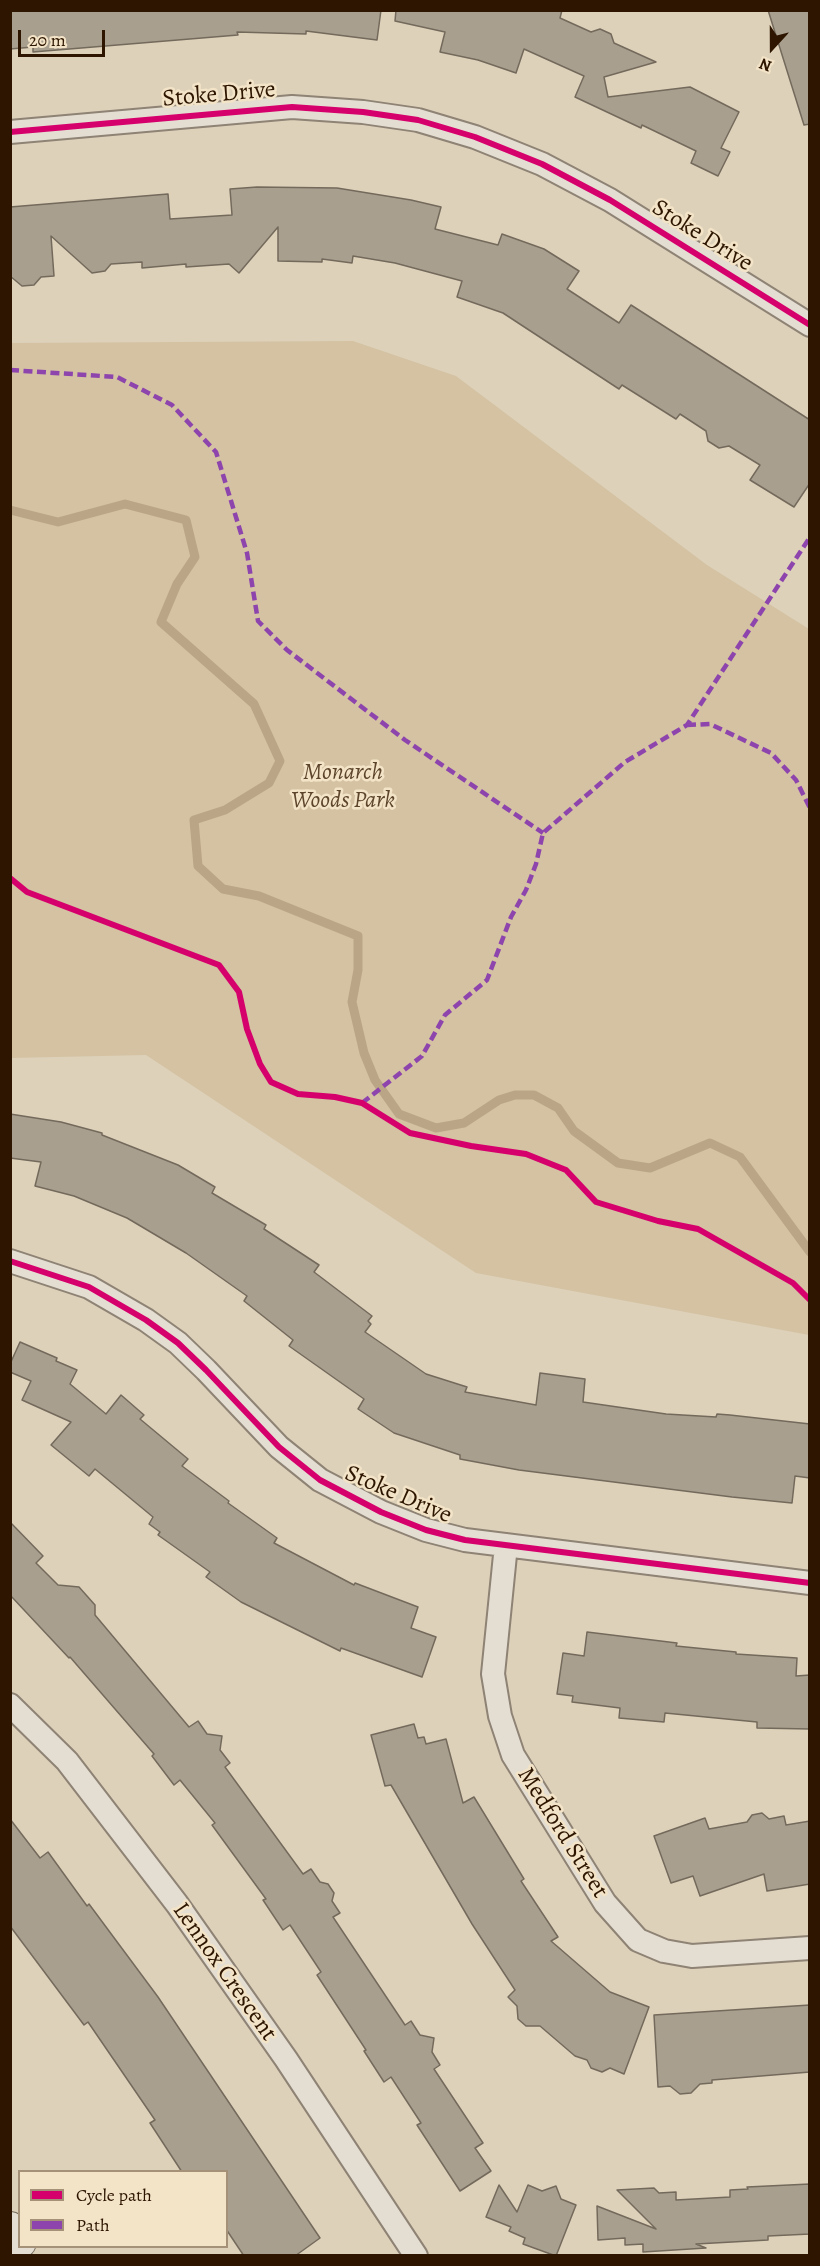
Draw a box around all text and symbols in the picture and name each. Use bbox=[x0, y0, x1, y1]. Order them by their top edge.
scale bar bbox=[21, 18, 108, 56]
north arrow bbox=[742, 18, 802, 78]
text: 20 m bbox=[29, 28, 66, 52]
text: N bbox=[756, 52, 775, 77]
street label: Stoke Drive bbox=[161, 76, 277, 114]
street label: Stoke Drive bbox=[646, 194, 758, 278]
park label: Monarch Woods Park bbox=[291, 759, 395, 815]
street label: Stoke Drive bbox=[340, 1460, 456, 1530]
street label: Medford Street bbox=[510, 1762, 614, 1904]
street label: Lennox Crescent bbox=[166, 1897, 282, 2047]
legend bbox=[18, 2170, 228, 2248]
text: Cycle path bbox=[76, 2183, 152, 2207]
text: Path bbox=[76, 2213, 110, 2237]

